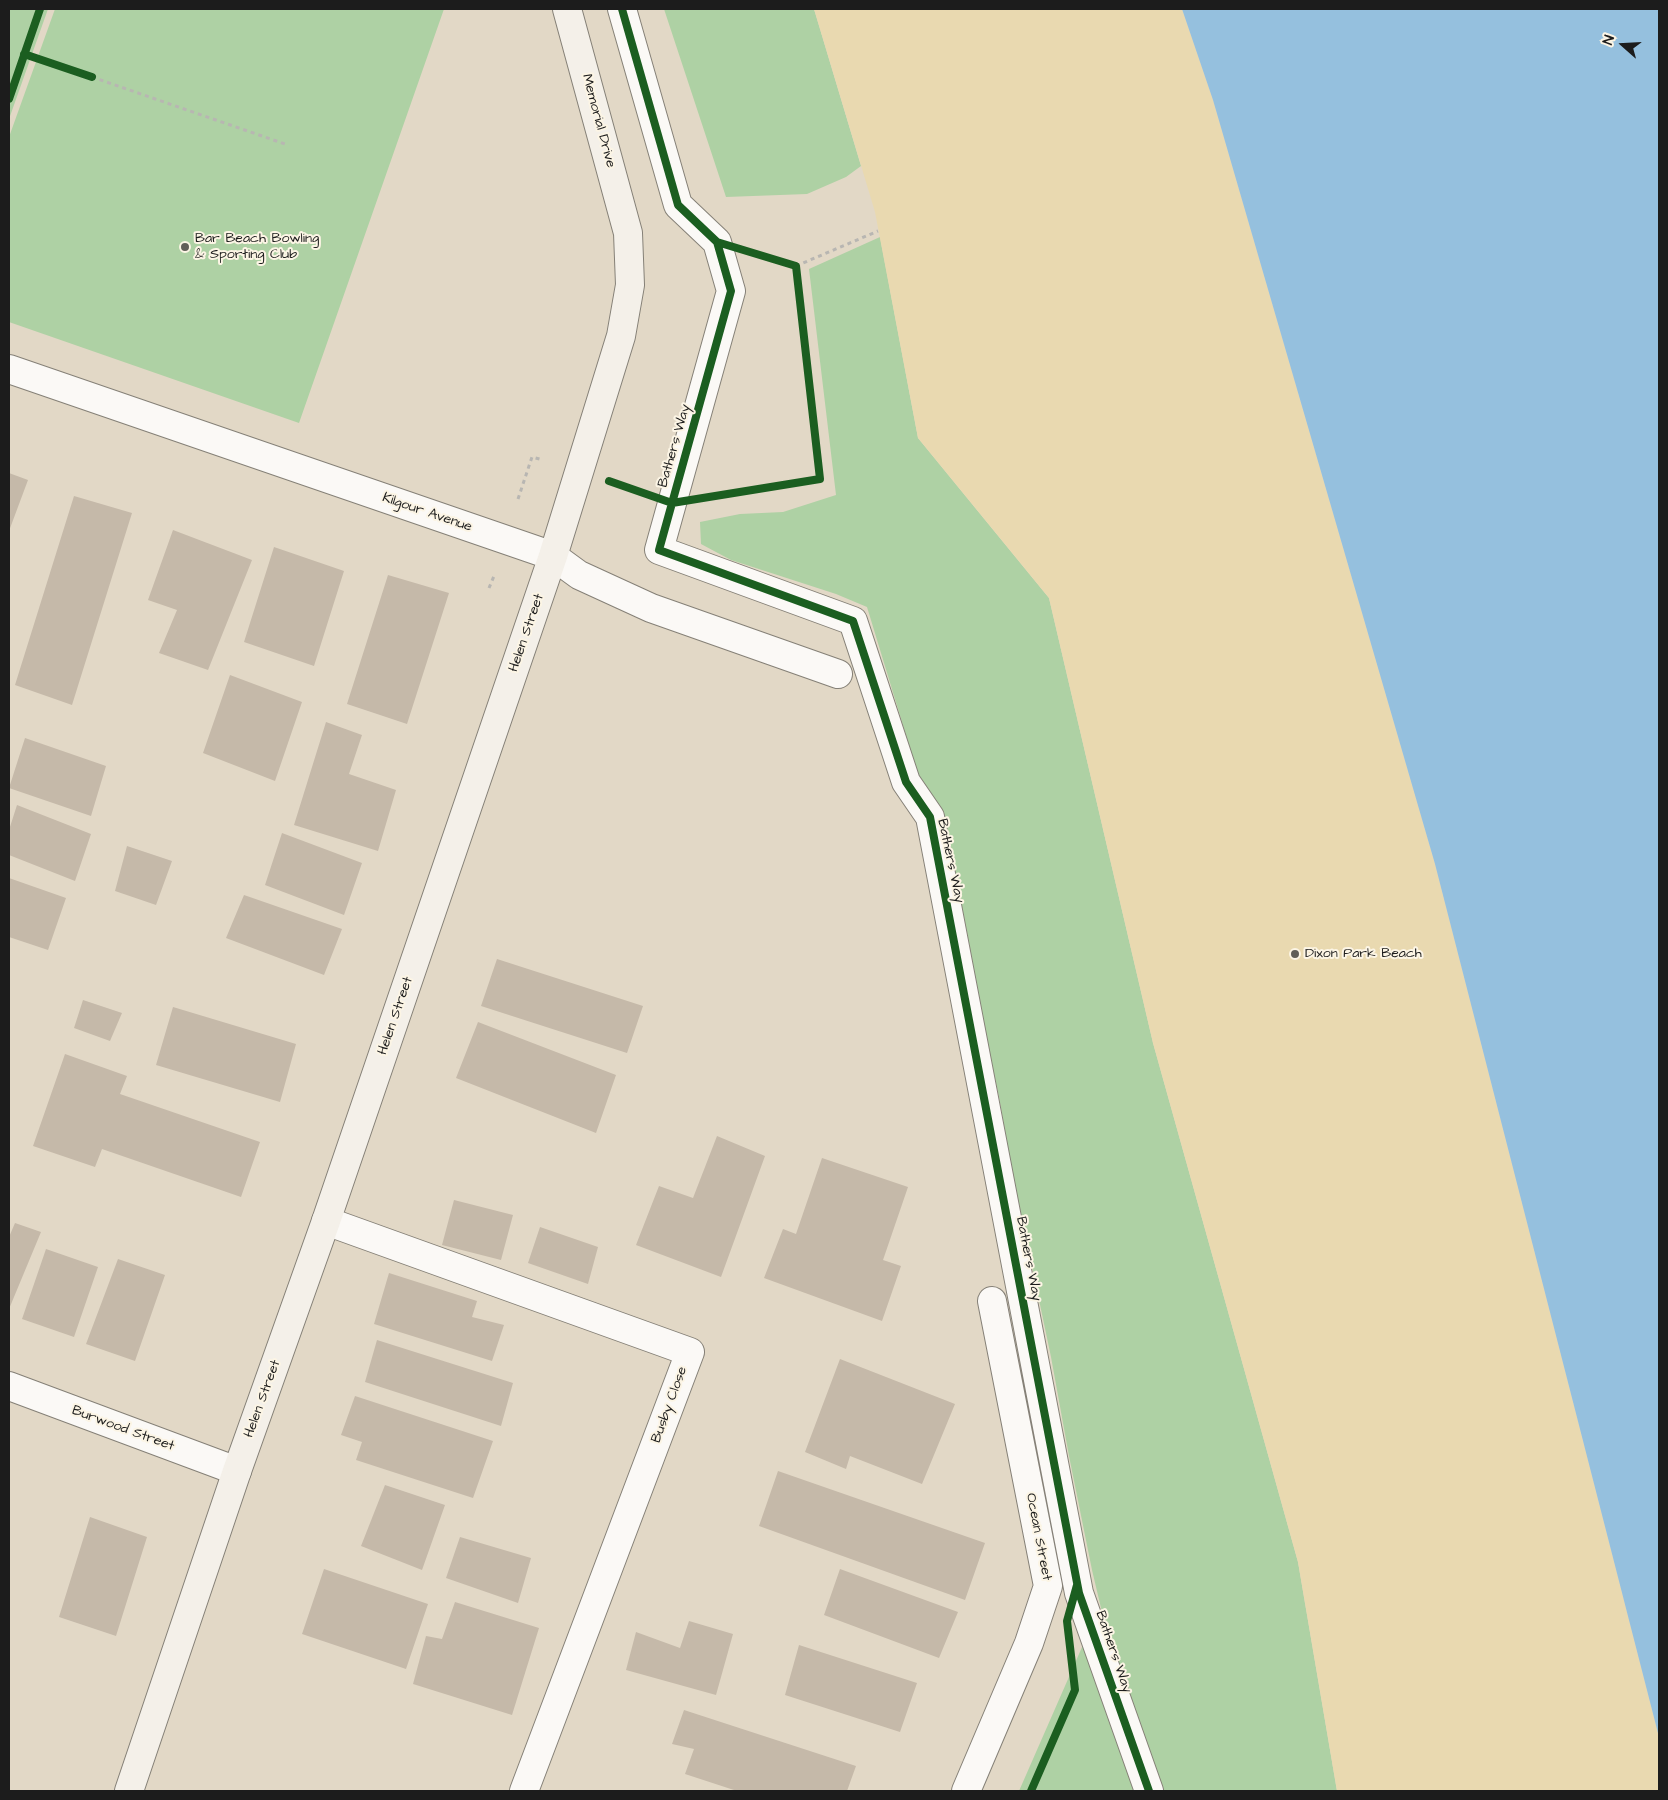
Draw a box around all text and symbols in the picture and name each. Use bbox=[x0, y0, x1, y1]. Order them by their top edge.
north arrow bbox=[1598, 20, 1648, 70]
text: N bbox=[1598, 33, 1620, 48]
street label: Memorial Drive bbox=[577, 72, 619, 170]
place label: Bar Beach Bowling & Sporting Club bbox=[195, 231, 319, 264]
marker: Bar Beach Bowling & Sporting Club bbox=[179, 241, 191, 253]
street label: Bathers Way bbox=[655, 403, 695, 489]
street label: Kilgour Avenue bbox=[380, 490, 474, 536]
street label: Helen Street bbox=[506, 592, 548, 674]
street label: Bathers Way bbox=[933, 817, 967, 905]
place label: Dixon Park Beach bbox=[1305, 946, 1422, 962]
marker: Dixon Park Beach bbox=[1289, 948, 1301, 960]
street label: Helen Street bbox=[375, 975, 417, 1057]
street label: Bathers Way bbox=[1012, 1215, 1044, 1303]
street label: Helen Street bbox=[241, 1358, 285, 1440]
street label: Busby Close bbox=[648, 1365, 692, 1445]
street label: Burwood Street bbox=[69, 1403, 177, 1455]
street label: Ocean Street bbox=[1021, 1492, 1055, 1582]
street label: Bathers Way bbox=[1091, 1609, 1135, 1695]

